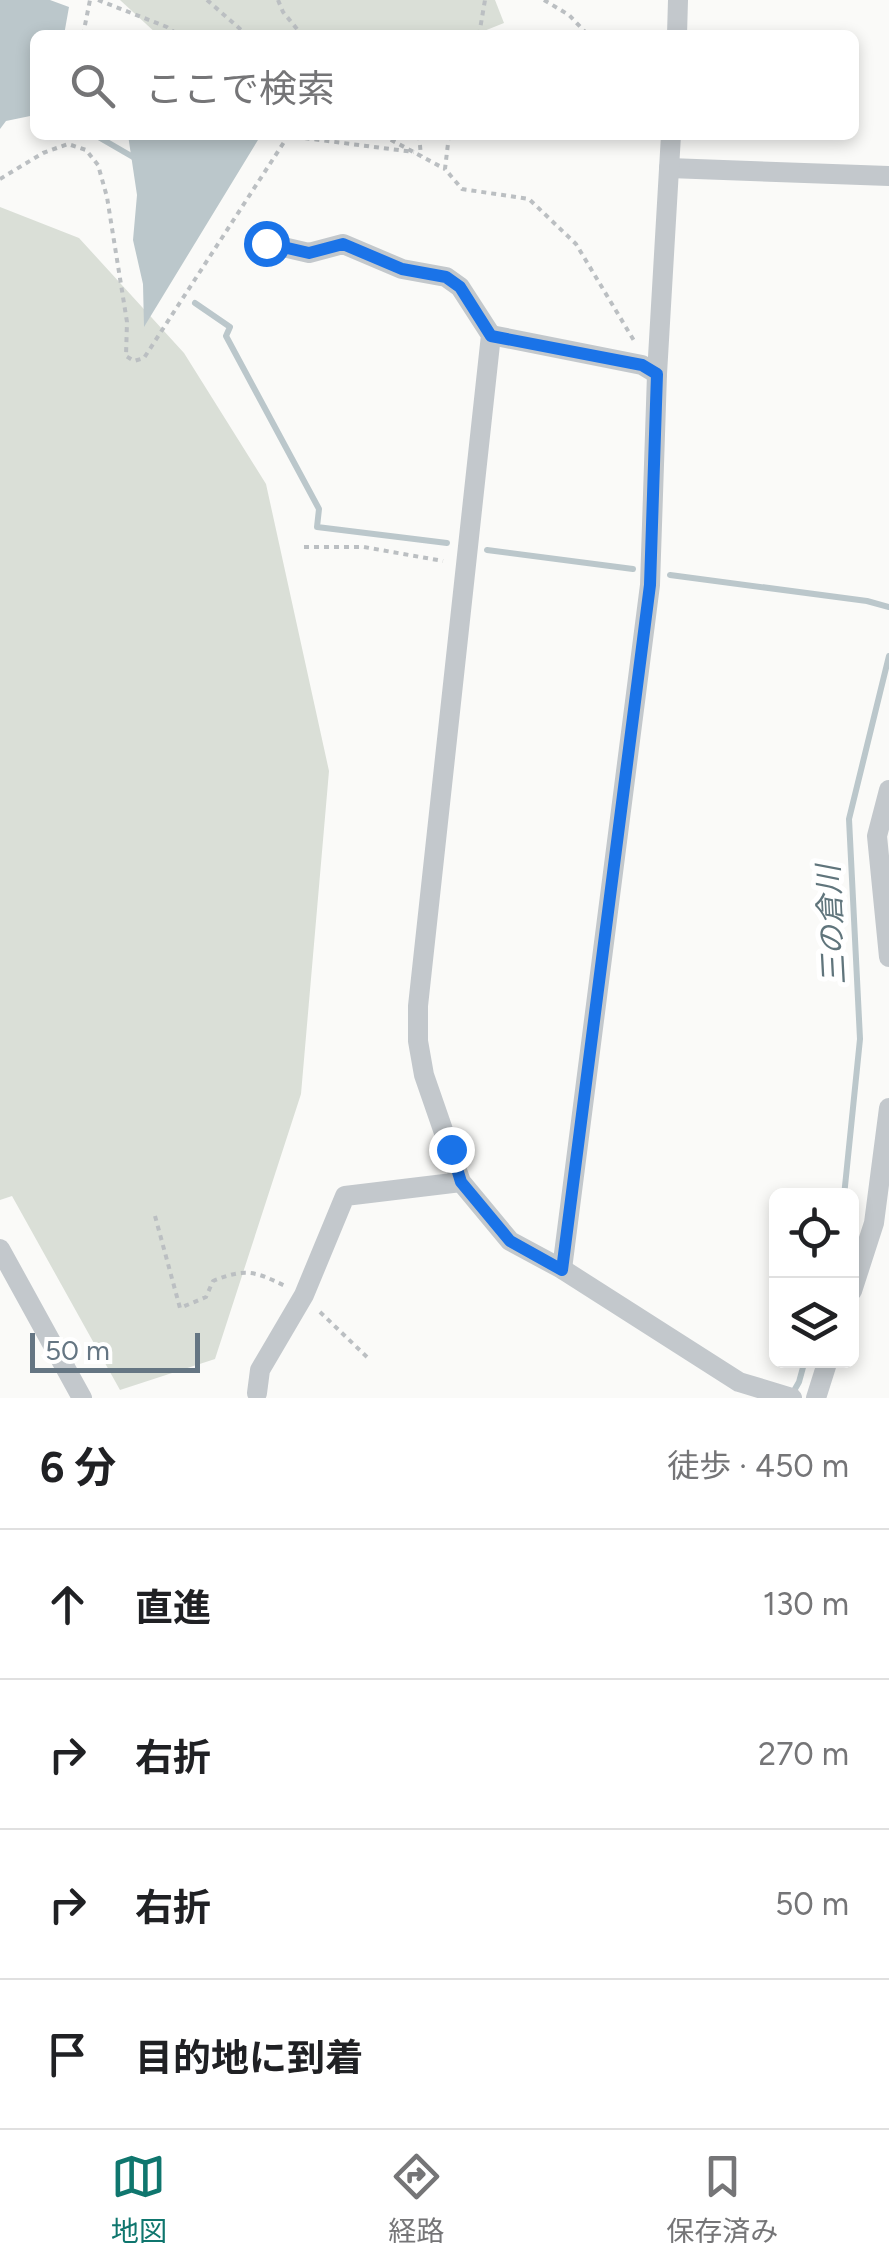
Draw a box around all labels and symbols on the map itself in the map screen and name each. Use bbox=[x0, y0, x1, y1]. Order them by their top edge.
route start bbox=[244, 221, 290, 267]
water label: 三の倉川 bbox=[809, 861, 853, 986]
route end bbox=[429, 1127, 475, 1173]
scale bar bbox=[30, 1328, 200, 1372]

